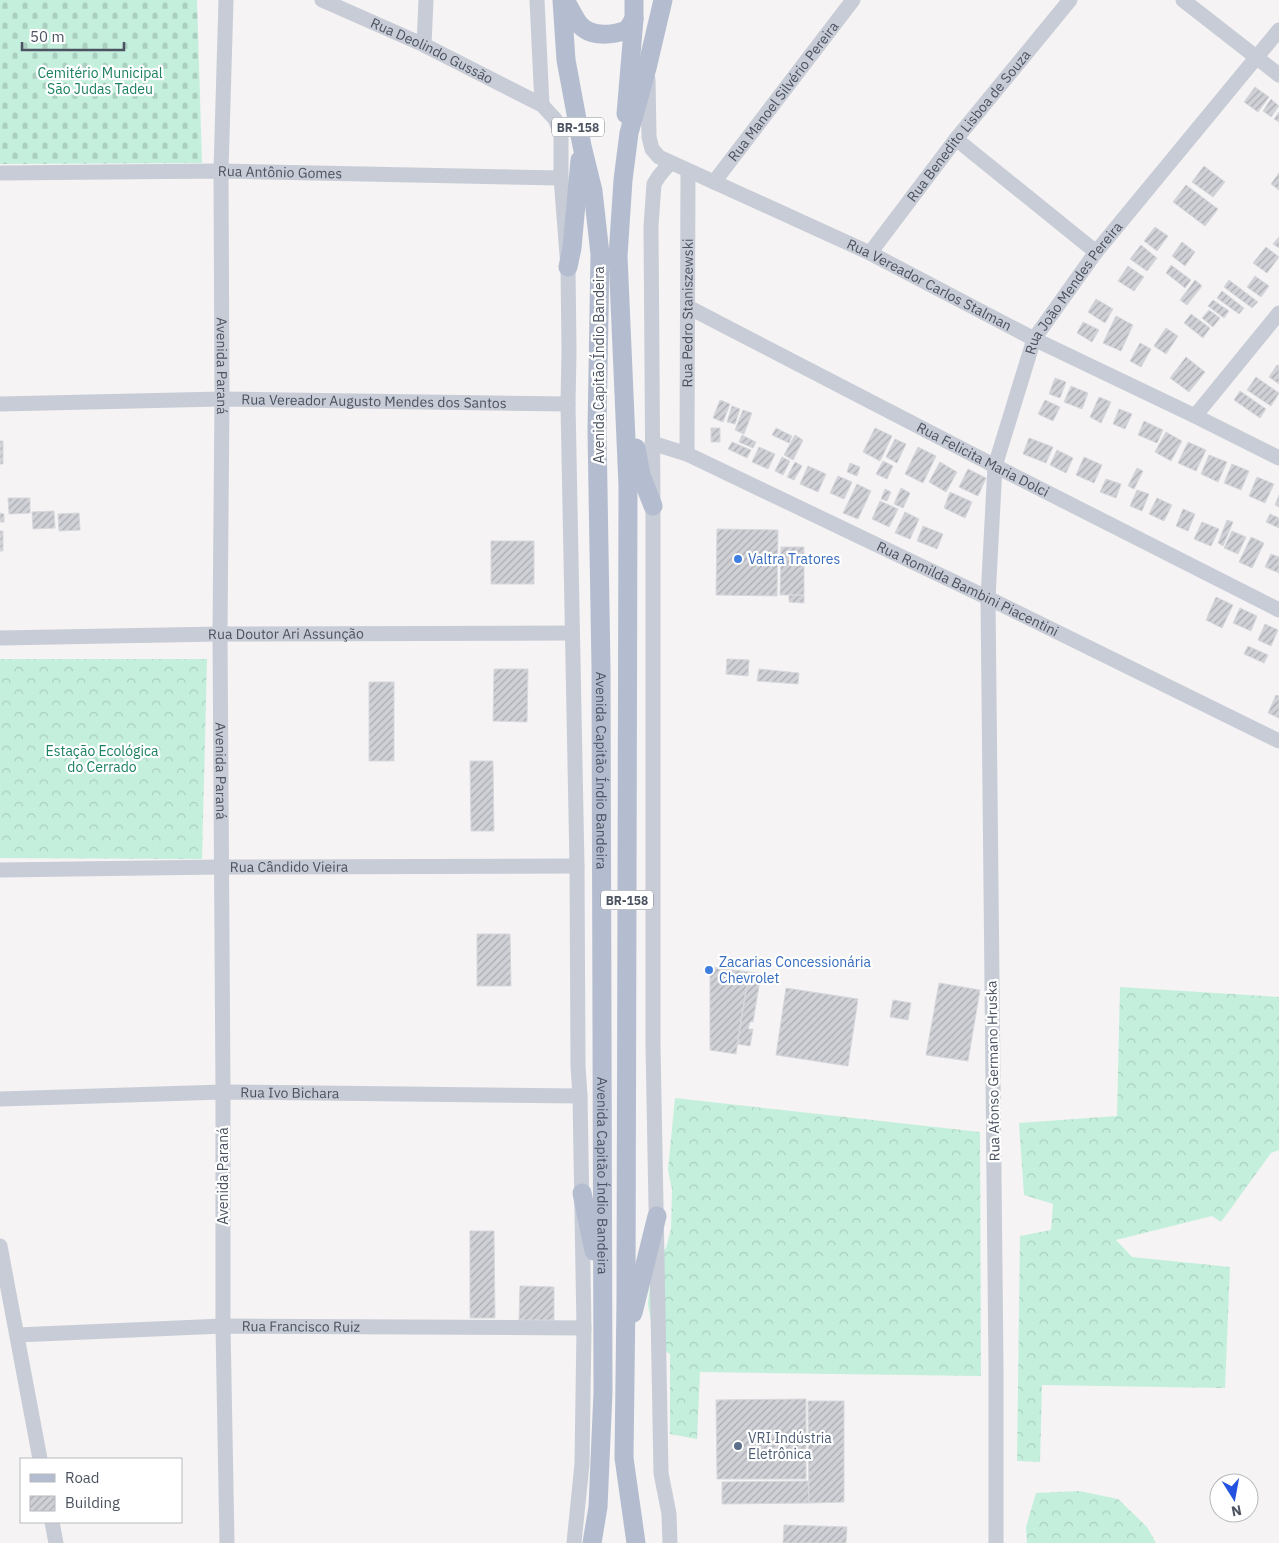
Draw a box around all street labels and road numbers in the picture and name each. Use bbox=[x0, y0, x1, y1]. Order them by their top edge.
street label: Rua Deolindo Gussão bbox=[368, 14, 496, 88]
street label: Rua Manoel Silvério Pereira bbox=[724, 17, 843, 165]
street label: Rua Benedito Lisboa de Souza bbox=[903, 46, 1035, 205]
road number: BR-158 bbox=[552, 118, 604, 136]
street label: Rua Antônio Gomes bbox=[218, 162, 342, 182]
street label: Rua João Mendes Pereira bbox=[1021, 218, 1127, 357]
street label: Rua Vereador Carlos Stalman bbox=[844, 235, 1015, 335]
street label: Rua Pedro Staniszewski bbox=[678, 238, 697, 388]
street label: Avenida Capitão Índio Bandeira bbox=[589, 266, 608, 464]
street label: Avenida Paraná bbox=[213, 317, 231, 415]
street label: Rua Vereador Augusto Mendes dos Santos bbox=[241, 390, 507, 412]
street label: Rua Felicita Maria Dolci bbox=[914, 418, 1052, 501]
street label: Rua Romilda Bambini Piacentini bbox=[874, 537, 1062, 640]
street label: Rua Doutor Ari Assunção bbox=[208, 625, 364, 643]
street label: Avenida Capitão Índio Bandeira bbox=[592, 672, 611, 870]
street label: Avenida Paraná bbox=[212, 722, 230, 820]
street label: Rua Cândido Vieira bbox=[230, 858, 349, 876]
road number: BR-158 bbox=[601, 890, 653, 910]
street label: Rua Afonso Germano Hruska bbox=[982, 980, 1004, 1162]
street label: Avenida Capitão Índio Bandeira bbox=[593, 1077, 612, 1275]
street label: Rua Ivo Bichara bbox=[240, 1083, 340, 1102]
street label: Avenida Paraná bbox=[214, 1127, 232, 1225]
street label: Rua Francisco Ruiz bbox=[242, 1317, 360, 1336]

